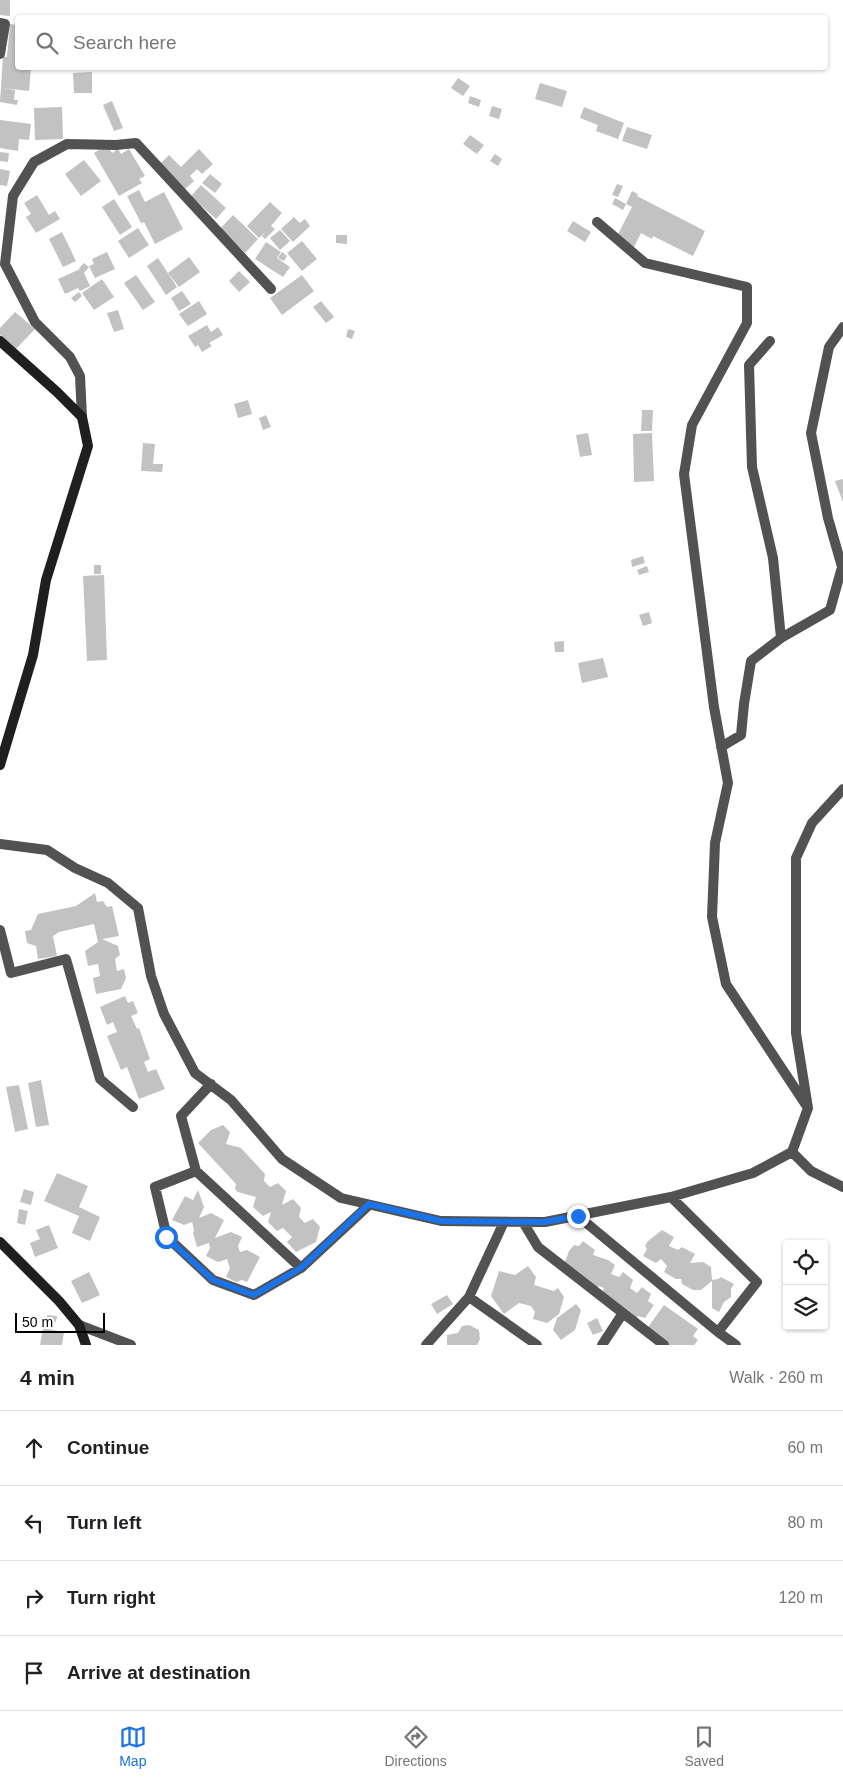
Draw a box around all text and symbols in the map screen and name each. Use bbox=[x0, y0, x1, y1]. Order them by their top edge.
search box bbox=[15, 15, 828, 70]
icon: search bbox=[33, 29, 61, 57]
text: Search here bbox=[73, 32, 177, 53]
route end bbox=[567, 1205, 590, 1228]
route start bbox=[155, 1226, 178, 1249]
map controls bbox=[783, 1240, 828, 1330]
button: locate bbox=[783, 1240, 828, 1285]
button: layers bbox=[783, 1285, 828, 1330]
scale bar bbox=[15, 1310, 105, 1333]
text: 50 m bbox=[22, 1314, 53, 1330]
text: 4 min bbox=[20, 1366, 75, 1389]
text: Walk · 260 m bbox=[729, 1369, 823, 1386]
icon: ahead bbox=[20, 1434, 48, 1462]
text: Continue bbox=[67, 1437, 149, 1458]
text: 60 m bbox=[787, 1439, 823, 1456]
icon: left bbox=[20, 1509, 48, 1537]
text: Turn left bbox=[67, 1512, 142, 1533]
text: 80 m bbox=[787, 1514, 823, 1531]
icon: right bbox=[20, 1584, 48, 1612]
text: Turn right bbox=[67, 1587, 155, 1608]
text: 120 m bbox=[779, 1589, 823, 1606]
icon: arrive bbox=[20, 1659, 48, 1687]
text: Arrive at destination bbox=[67, 1662, 251, 1683]
tab: Map bbox=[119, 1723, 147, 1769]
tab: Directions bbox=[385, 1723, 447, 1769]
tab: Saved bbox=[684, 1723, 724, 1769]

